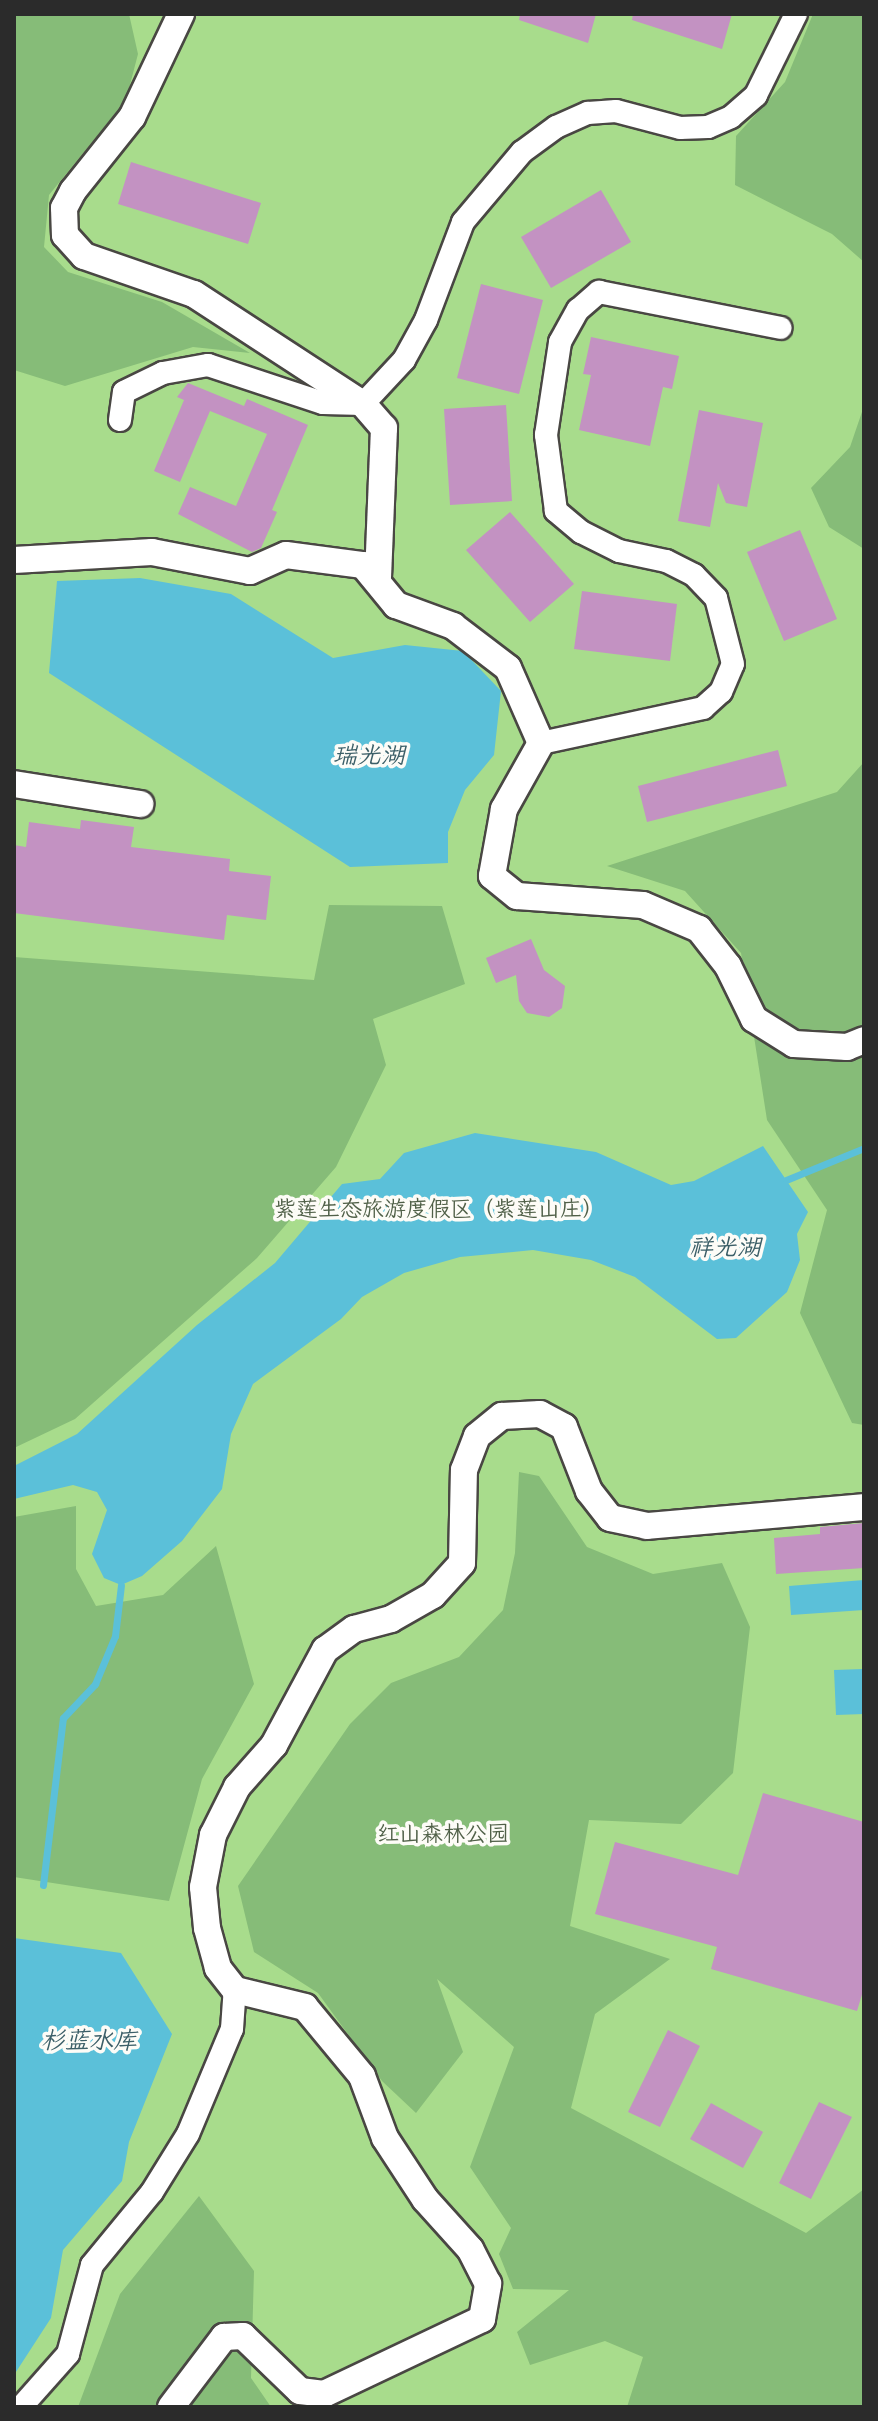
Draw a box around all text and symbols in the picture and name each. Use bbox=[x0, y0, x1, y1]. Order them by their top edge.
water label: 瑞光湖 bbox=[333, 742, 405, 770]
park label: 紫莲生态旅游度假区（紫莲山庄） bbox=[274, 1197, 604, 1223]
water label: 祥光湖 bbox=[689, 1234, 761, 1262]
park label: 红山森林公园 bbox=[377, 1822, 509, 1848]
water label: 杉蓝水库 bbox=[41, 2027, 137, 2055]

